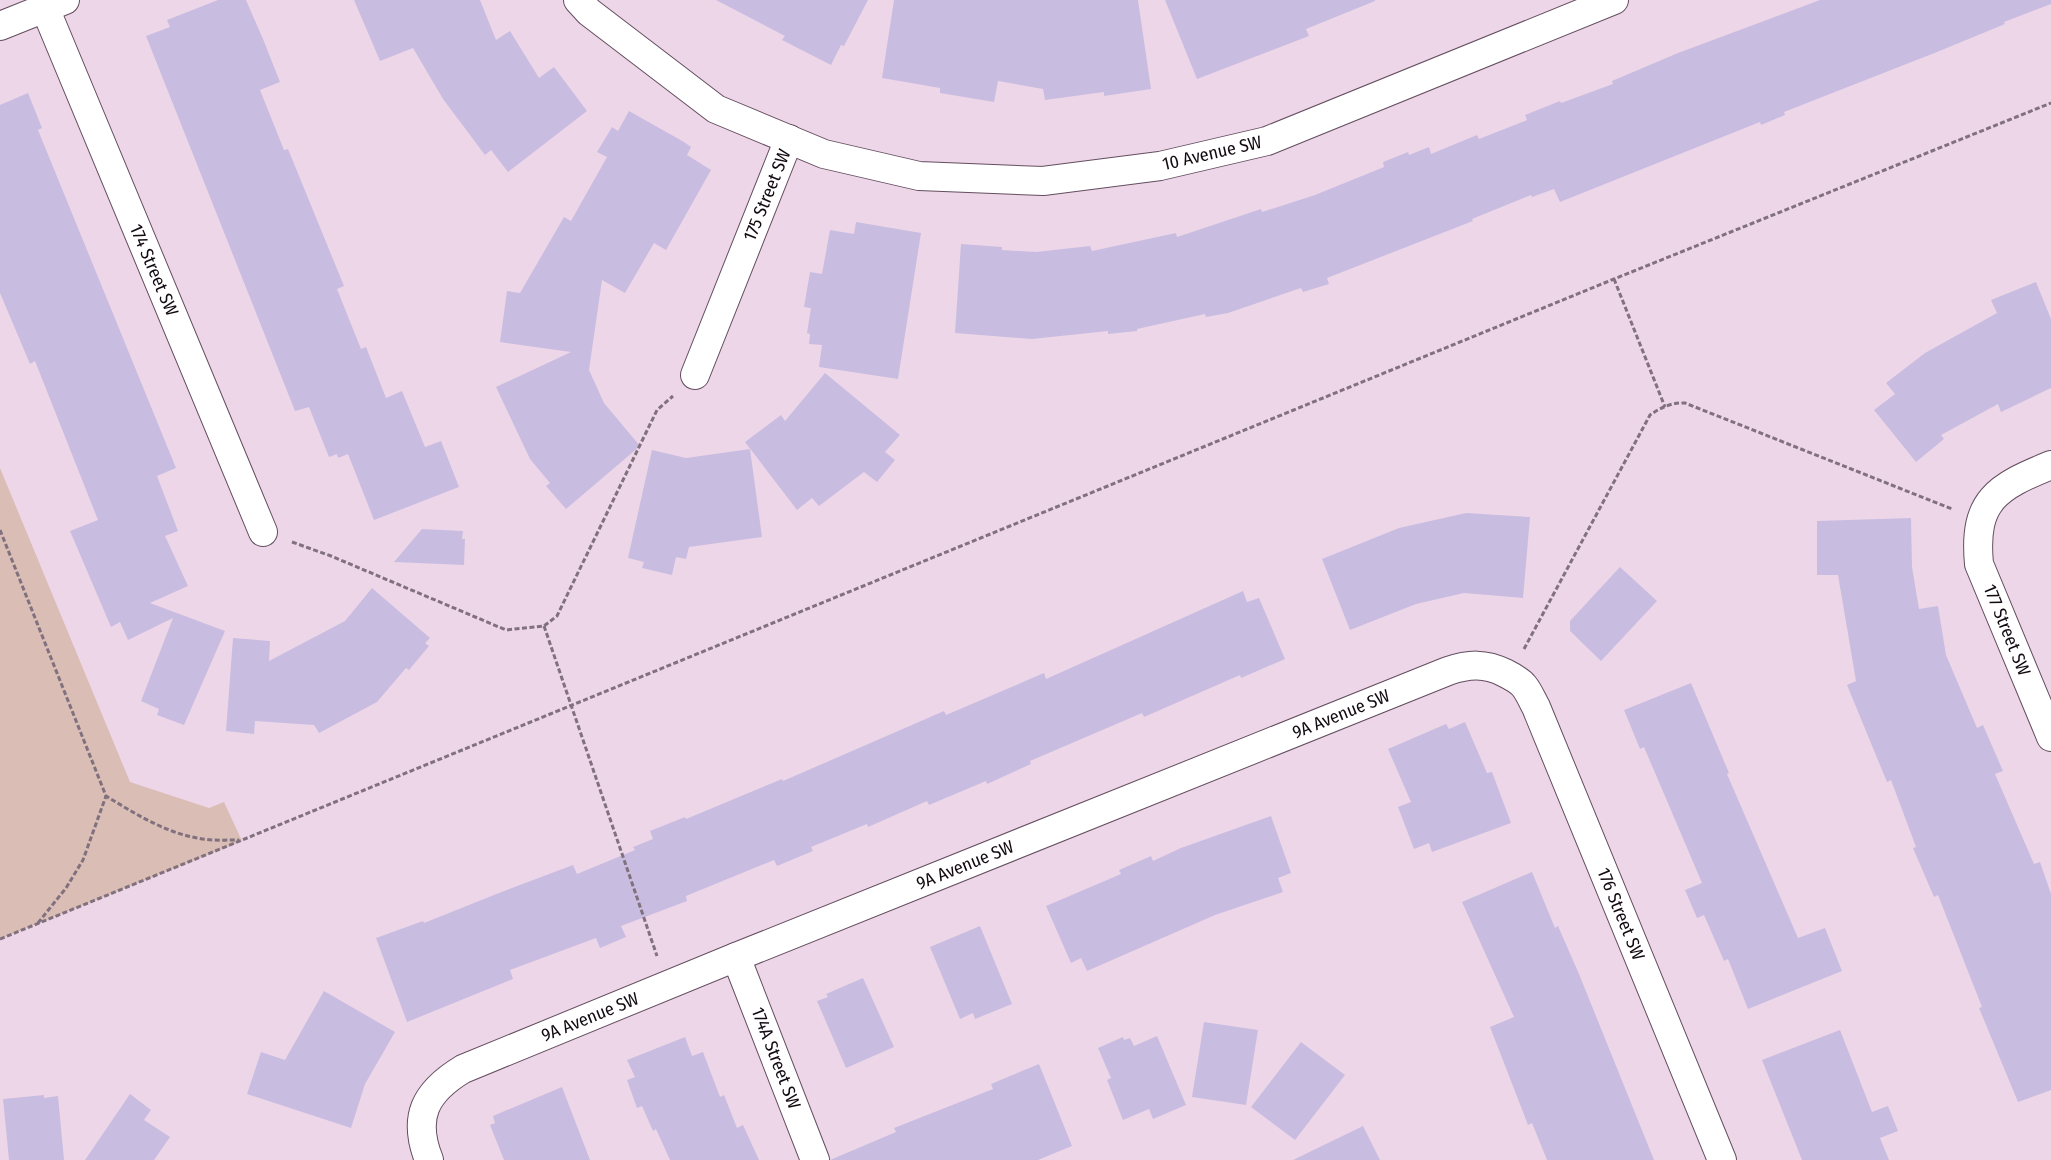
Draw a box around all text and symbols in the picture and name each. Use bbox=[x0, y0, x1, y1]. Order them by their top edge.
street label: 10 Avenue SW bbox=[1160, 131, 1264, 175]
street label: 175 Street SW bbox=[739, 145, 796, 244]
street label: 174 Street SW bbox=[125, 221, 183, 320]
street label: 177 Street SW bbox=[1979, 581, 2035, 679]
street label: 9A Avenue SW bbox=[1289, 684, 1393, 743]
street label: 9A Avenue SW bbox=[913, 835, 1017, 894]
street label: 176 Street SW bbox=[1592, 865, 1650, 964]
street label: 9A Avenue SW bbox=[538, 987, 642, 1046]
street label: 174A Street SW bbox=[747, 1004, 806, 1112]

